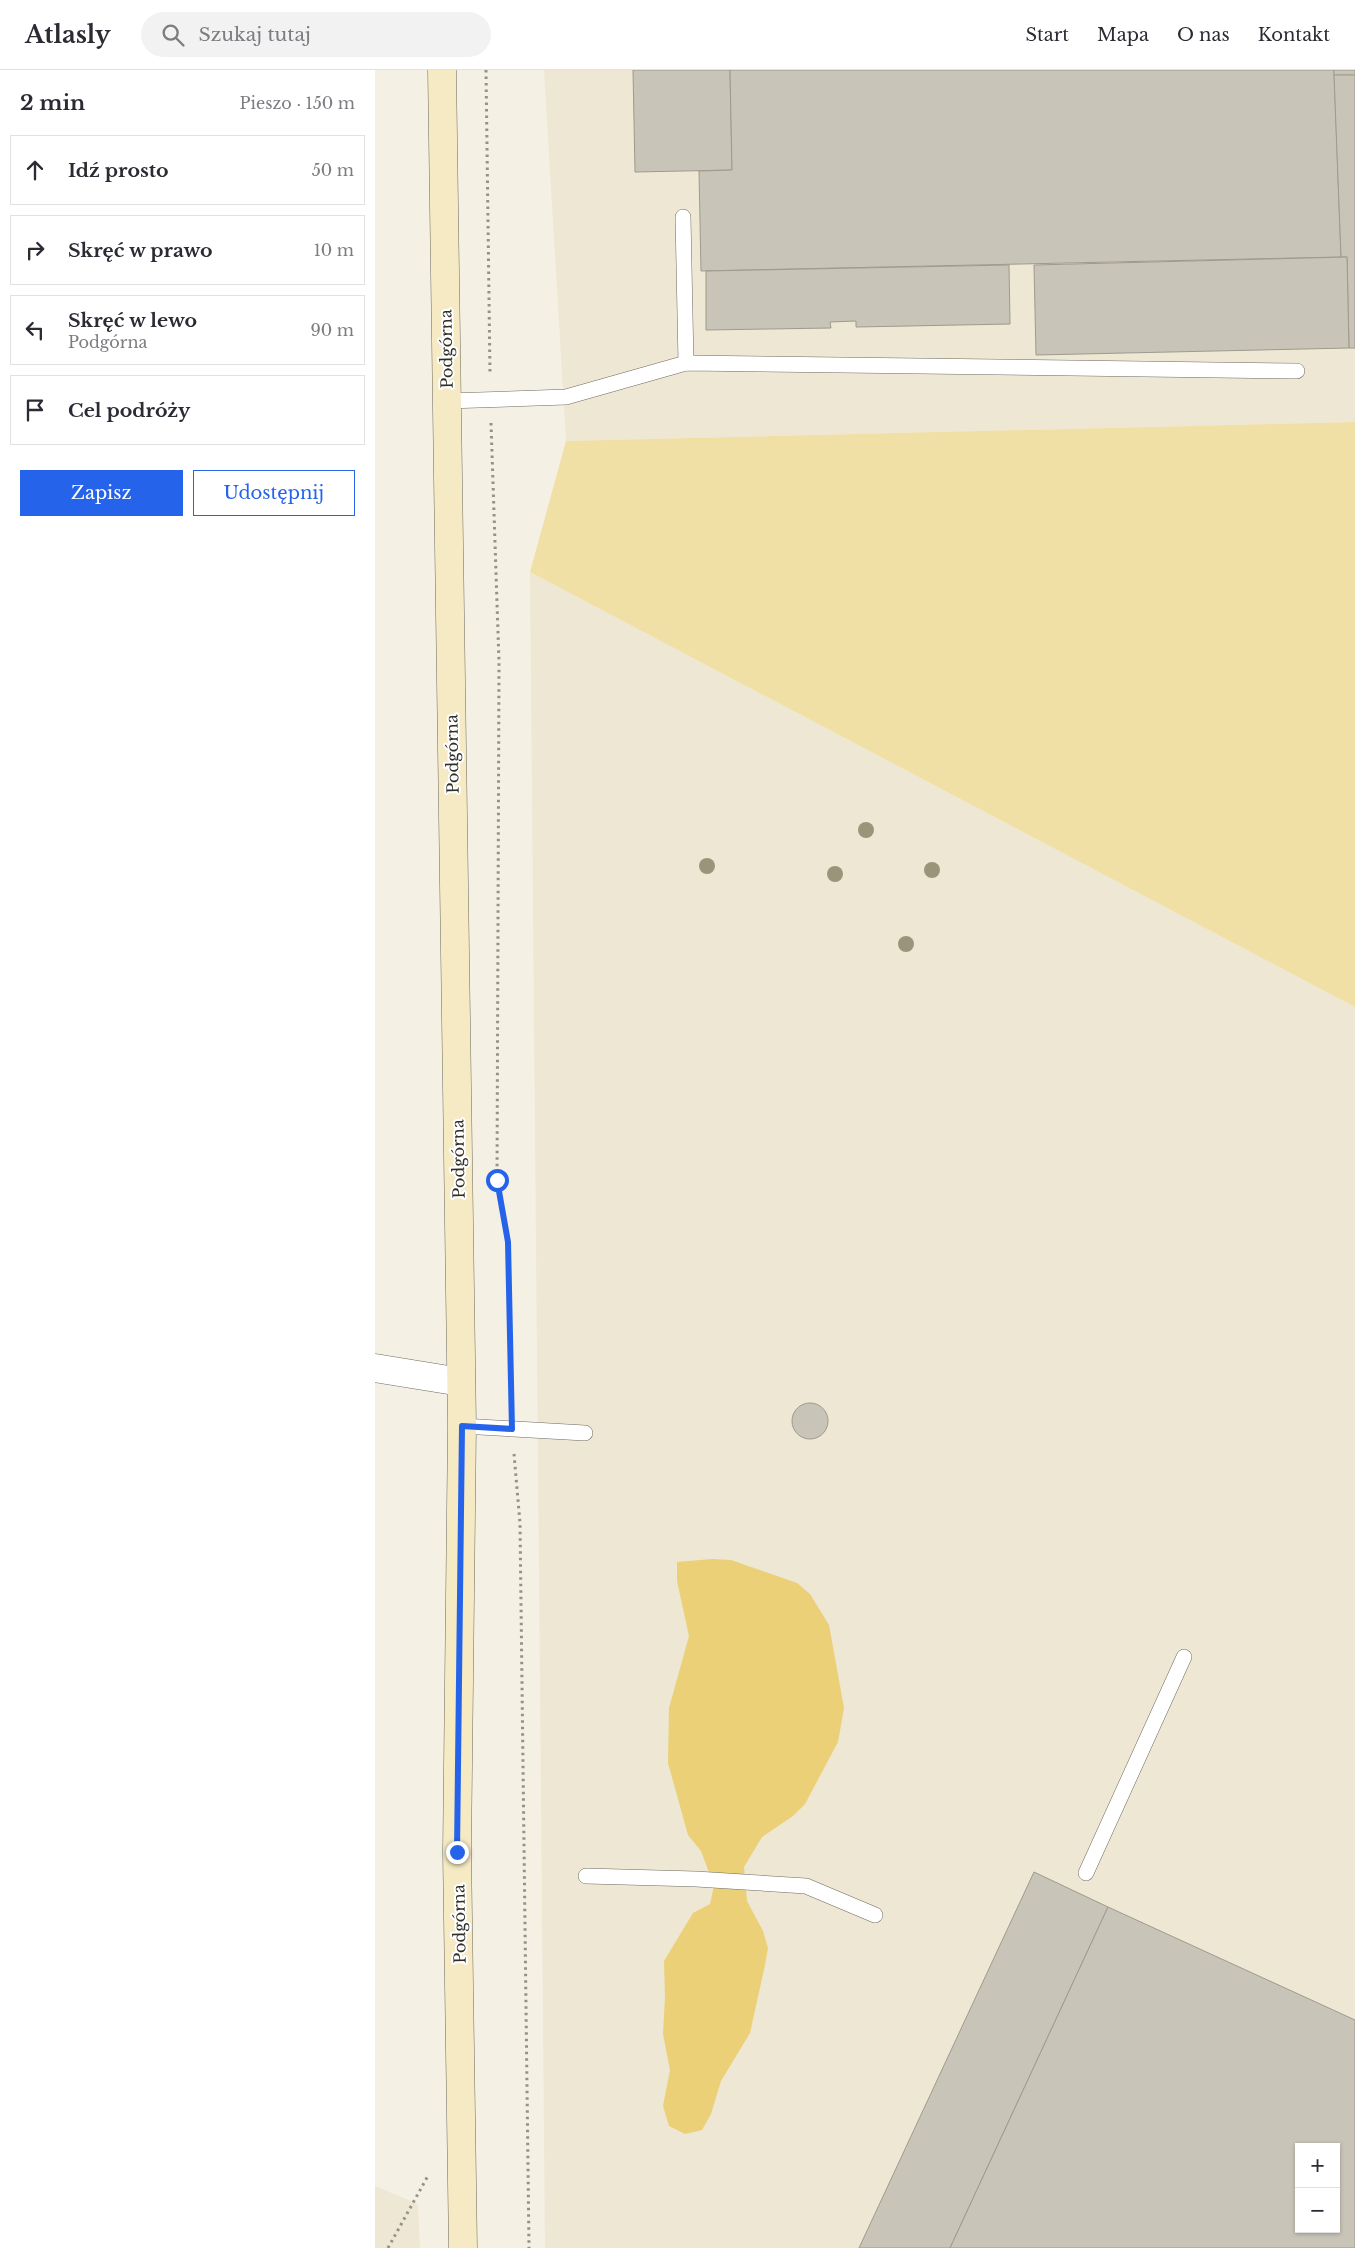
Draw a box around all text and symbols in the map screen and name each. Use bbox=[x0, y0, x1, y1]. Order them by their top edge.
search box bbox=[141, 12, 491, 57]
text: Atlasly bbox=[25, 20, 111, 49]
icon: search bbox=[159, 21, 187, 49]
text: Szukaj tutaj bbox=[199, 23, 311, 46]
text: Start bbox=[1025, 24, 1069, 46]
text: Mapa bbox=[1097, 24, 1149, 46]
text: O nas bbox=[1177, 24, 1230, 46]
text: Kontakt bbox=[1258, 24, 1330, 46]
text: 2 min bbox=[20, 90, 85, 116]
text: Pieszo · 150 m bbox=[240, 93, 355, 113]
icon: ahead bbox=[21, 156, 49, 184]
text: Idź prosto bbox=[68, 159, 169, 182]
text: 50 m bbox=[312, 160, 354, 180]
icon: right bbox=[21, 236, 49, 264]
text: Skręć w prawo bbox=[68, 239, 213, 262]
text: 10 m bbox=[314, 240, 354, 260]
text: Skręć w lewo bbox=[68, 309, 197, 332]
street label: Podgórna bbox=[435, 309, 457, 389]
icon: left bbox=[21, 316, 49, 344]
text: 90 m bbox=[311, 320, 354, 340]
text: Podgórna bbox=[68, 332, 147, 352]
icon: arrive bbox=[21, 396, 49, 424]
text: Cel podróży bbox=[68, 399, 190, 422]
button: Zapisz bbox=[20, 470, 183, 516]
button: Udostępnij bbox=[193, 470, 355, 516]
street label: Podgórna bbox=[441, 714, 463, 794]
street label: Podgórna bbox=[447, 1119, 469, 1199]
route start bbox=[486, 1169, 509, 1192]
route end bbox=[446, 1841, 469, 1864]
street label: Podgórna bbox=[448, 1884, 470, 1964]
map controls bbox=[1295, 2143, 1340, 2233]
button: + bbox=[1295, 2143, 1340, 2188]
button: − bbox=[1295, 2188, 1340, 2233]

